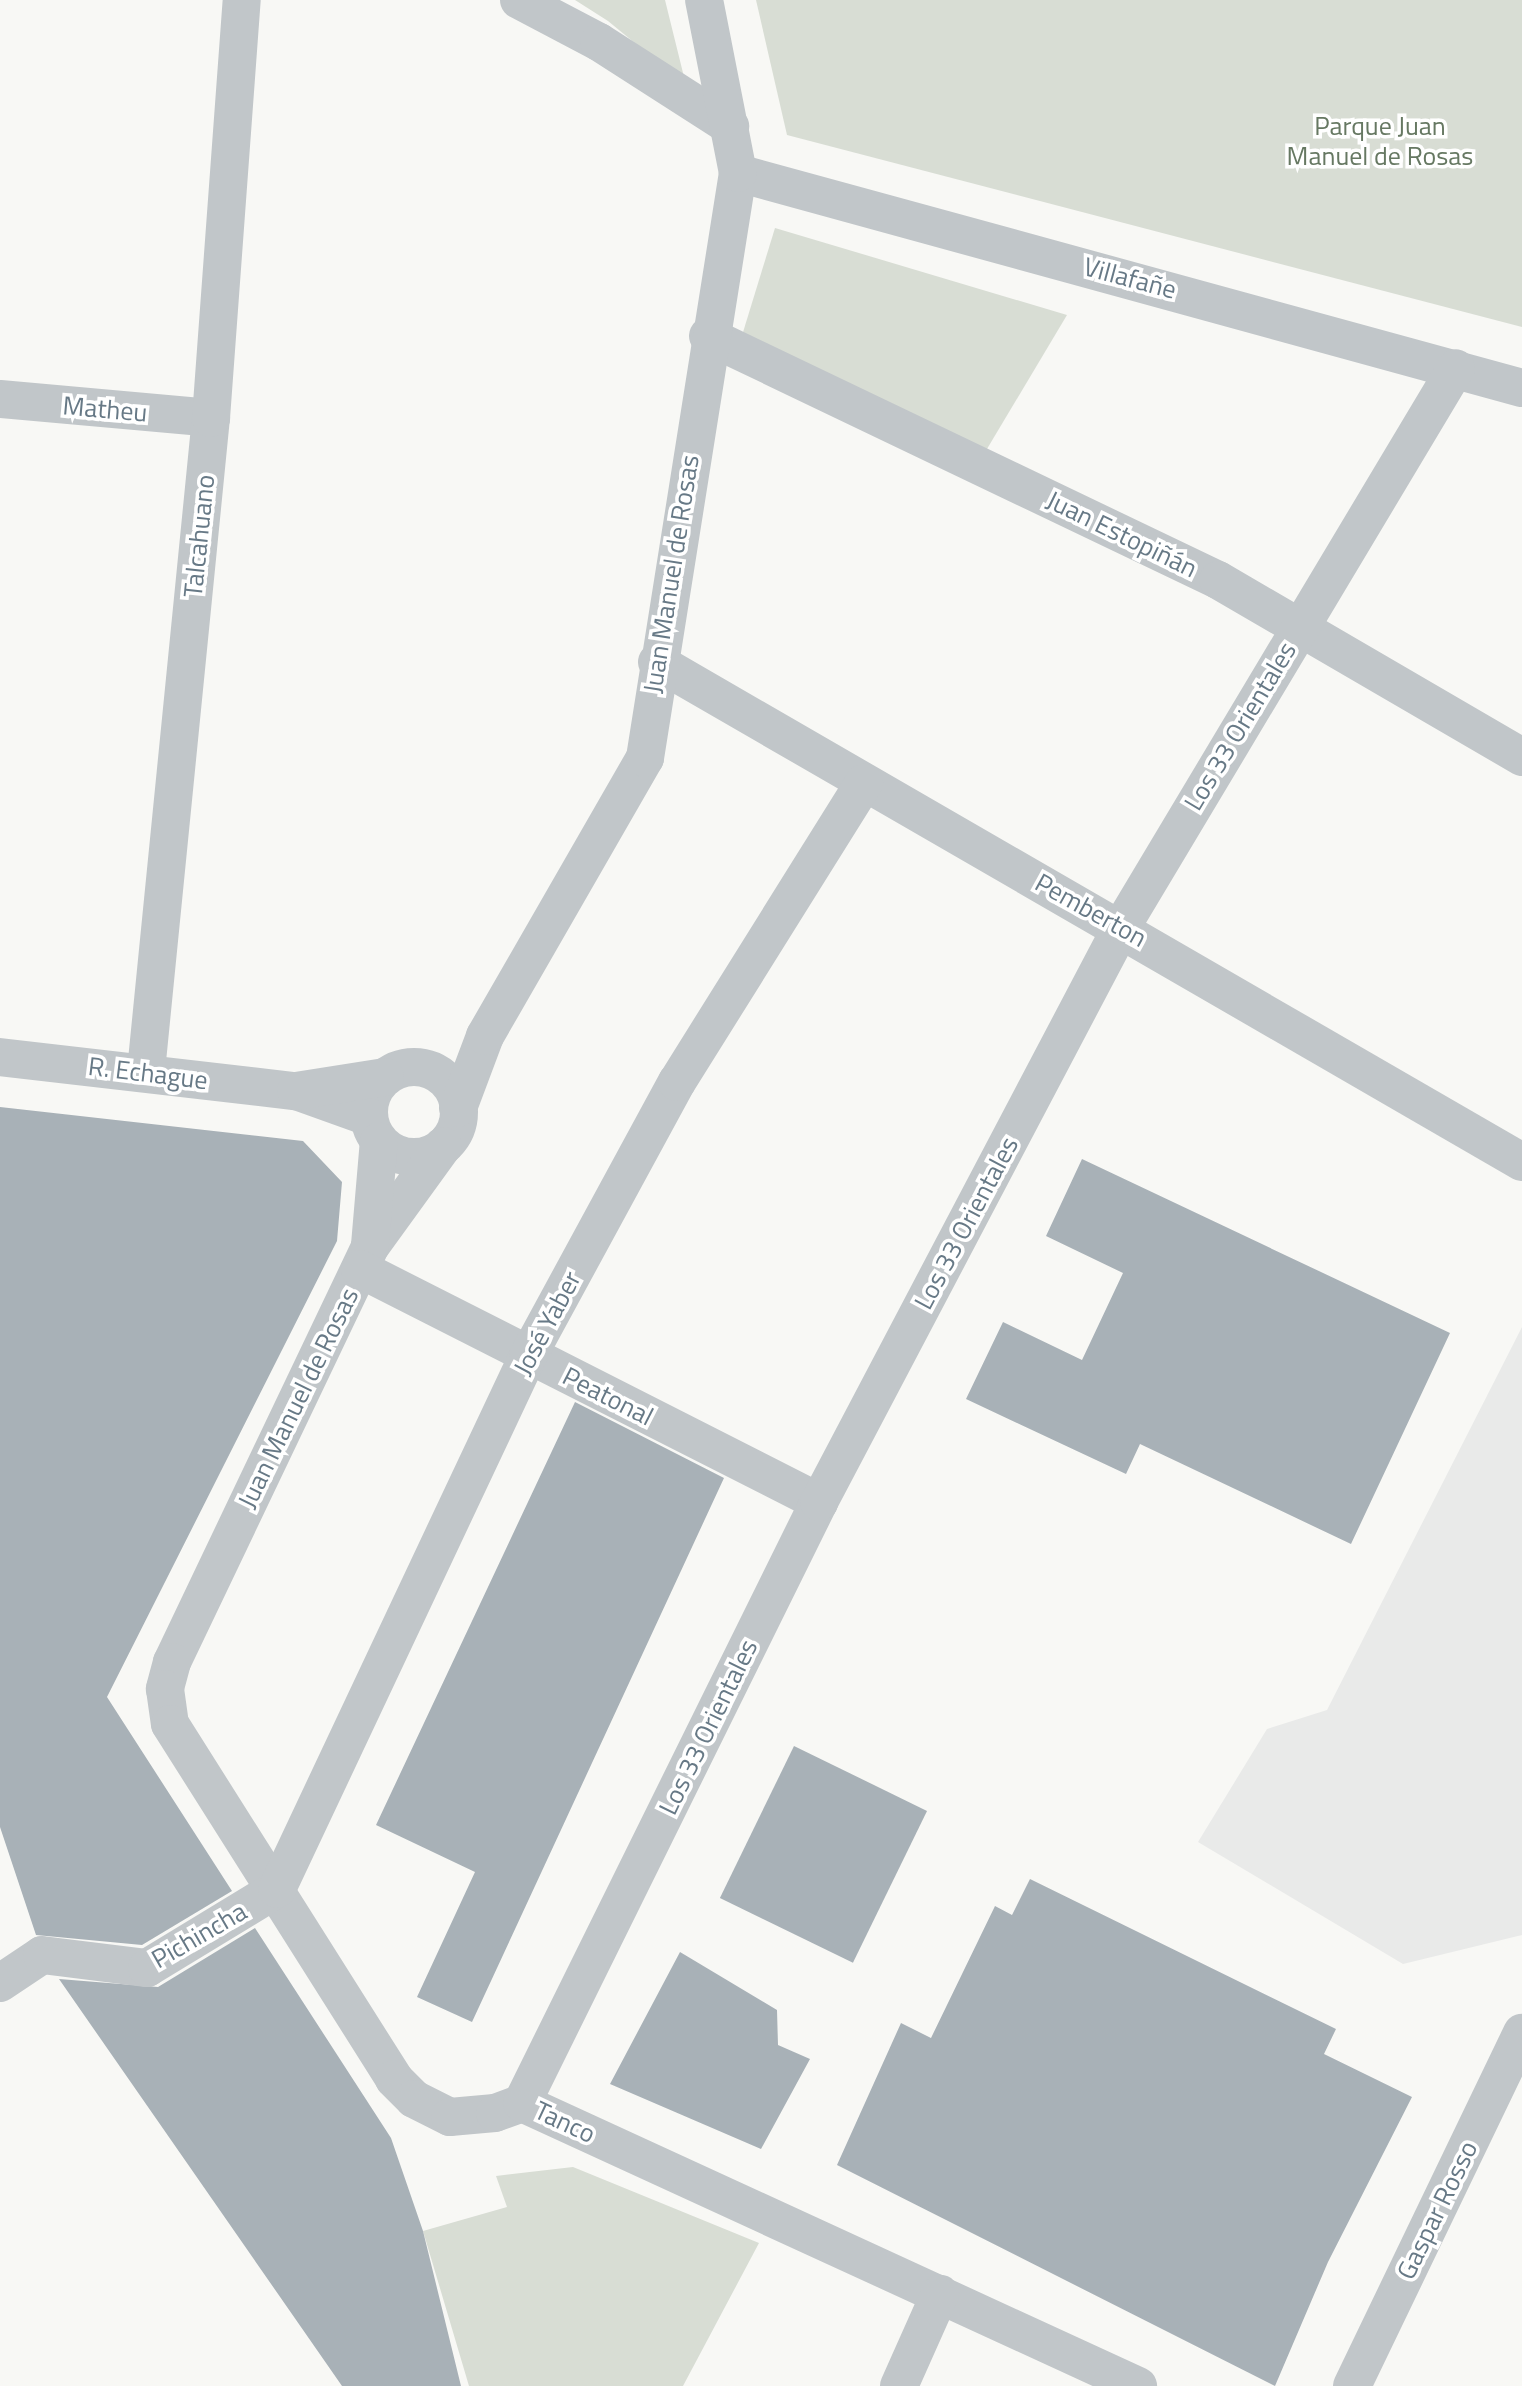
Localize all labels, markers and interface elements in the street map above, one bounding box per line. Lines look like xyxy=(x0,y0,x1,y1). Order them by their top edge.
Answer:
park label: Parque Juan Manuel de Rosas xyxy=(1287,110,1473,172)
street label: Villafañe xyxy=(1080,251,1180,305)
street label: Matheu xyxy=(61,390,149,428)
street label: Juan Manuel de Rosas xyxy=(637,453,705,695)
street label: Talcahuano xyxy=(177,473,221,599)
street label: Juan Estopiñán xyxy=(1042,484,1202,584)
street label: Los 33 Orientales xyxy=(1177,636,1303,816)
street label: Pemberton xyxy=(1030,867,1152,953)
street label: R. Echague xyxy=(86,1050,210,1096)
street label: Los 33 Orientales xyxy=(907,1131,1025,1315)
street label: José Yaber xyxy=(507,1266,587,1380)
street label: Juan Manuel de Rosas xyxy=(231,1283,365,1513)
street label: Peatonal xyxy=(558,1360,658,1432)
street label: Los 33 Orientales xyxy=(652,1634,764,1820)
street label: Pichincha xyxy=(146,1895,252,1975)
street label: Tanco xyxy=(530,2094,600,2150)
street label: Gaspar Rosso xyxy=(1390,2136,1484,2284)

